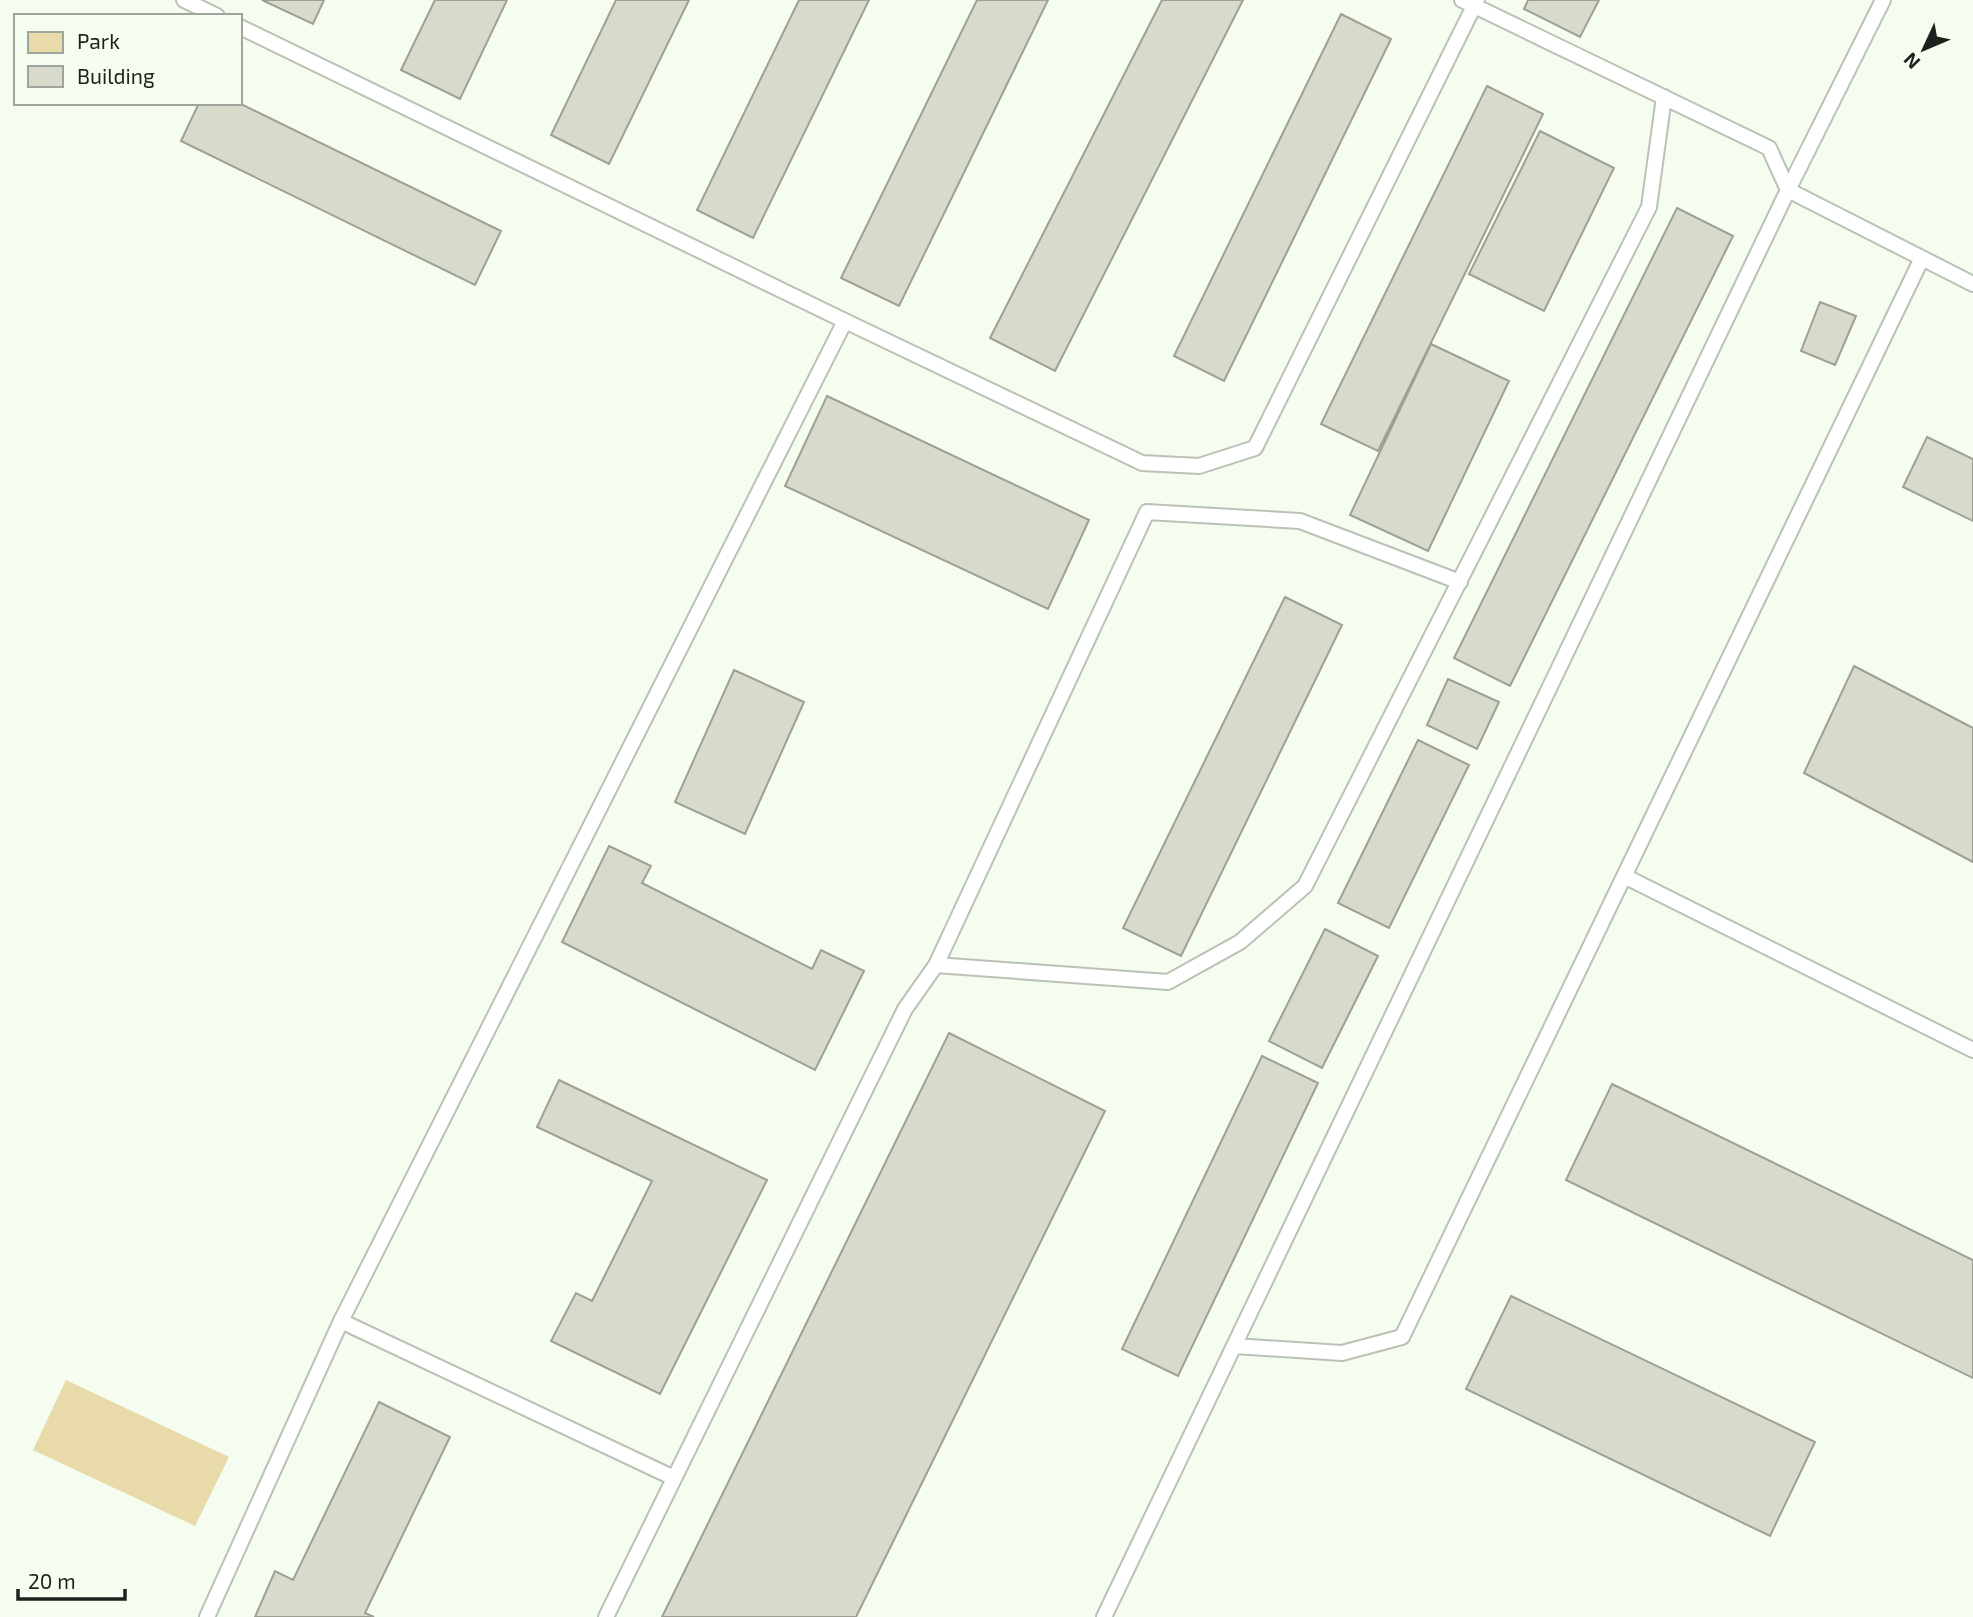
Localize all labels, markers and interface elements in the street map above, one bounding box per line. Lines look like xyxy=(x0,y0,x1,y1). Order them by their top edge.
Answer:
legend xyxy=(14,14,242,105)
north arrow xyxy=(1889,14,1959,84)
text: Park xyxy=(77,28,120,53)
text: N xyxy=(1898,48,1924,74)
text: Building xyxy=(77,63,155,88)
scale bar xyxy=(18,1558,124,1602)
text: 20 m xyxy=(28,1568,76,1593)

